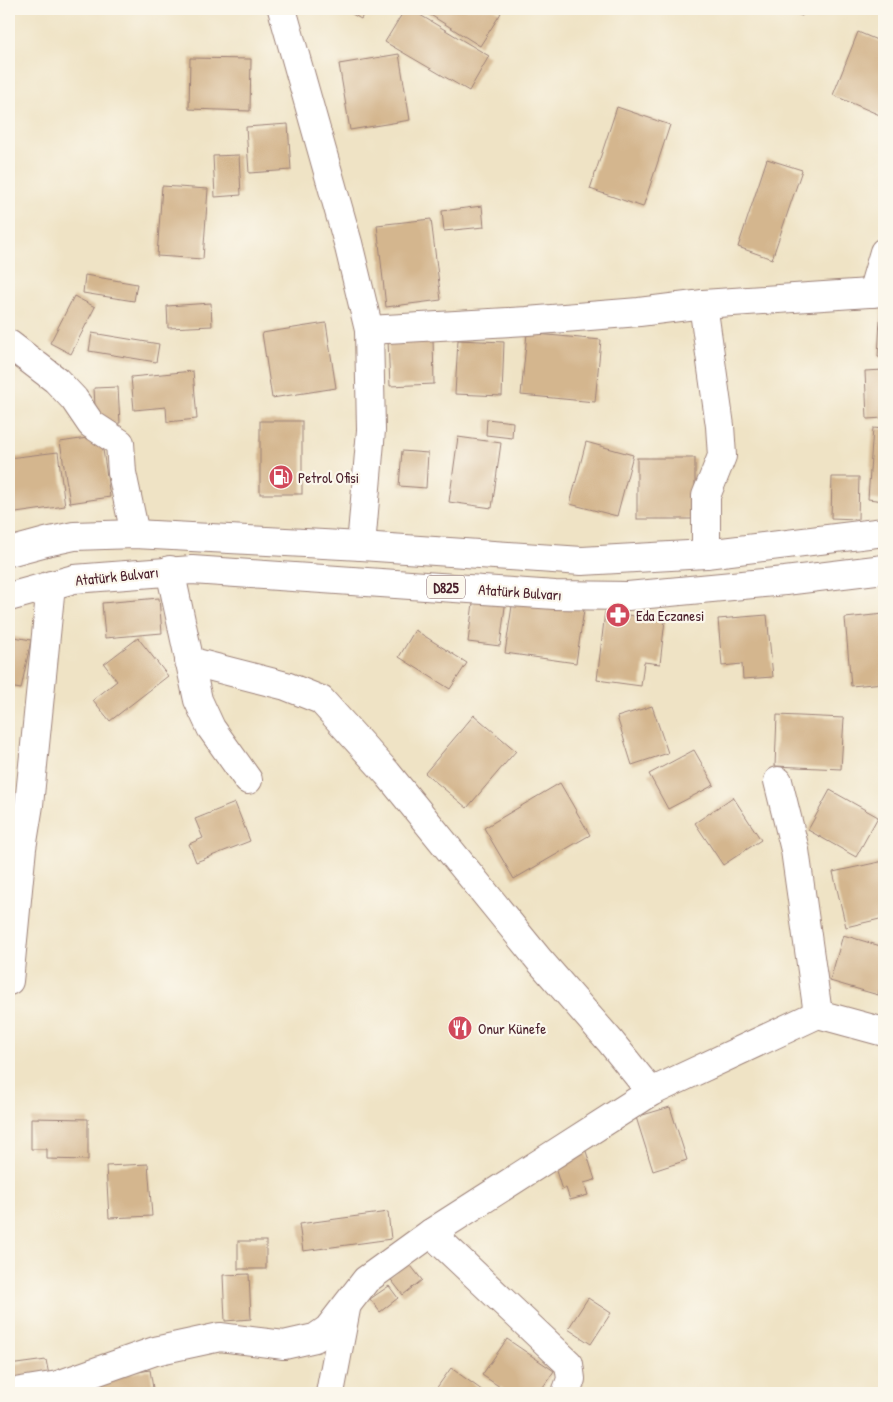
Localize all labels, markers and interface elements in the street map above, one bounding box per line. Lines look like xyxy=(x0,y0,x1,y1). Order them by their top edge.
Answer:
fuel station icon: Petrol Ofisi xyxy=(268,464,294,490)
place label: Petrol Ofisi xyxy=(298,467,359,488)
street label: Atatürk Bulvarı xyxy=(74,561,160,591)
road number: D825 xyxy=(427,576,465,598)
street label: Atatürk Bulvarı xyxy=(478,579,562,605)
pharmacy icon: Eda Eczanesi xyxy=(605,602,631,628)
place label: Eda Eczanesi xyxy=(636,605,704,626)
restaurant icon: Onur Künefe xyxy=(447,1015,473,1041)
place label: Onur Künefe xyxy=(478,1018,546,1039)

